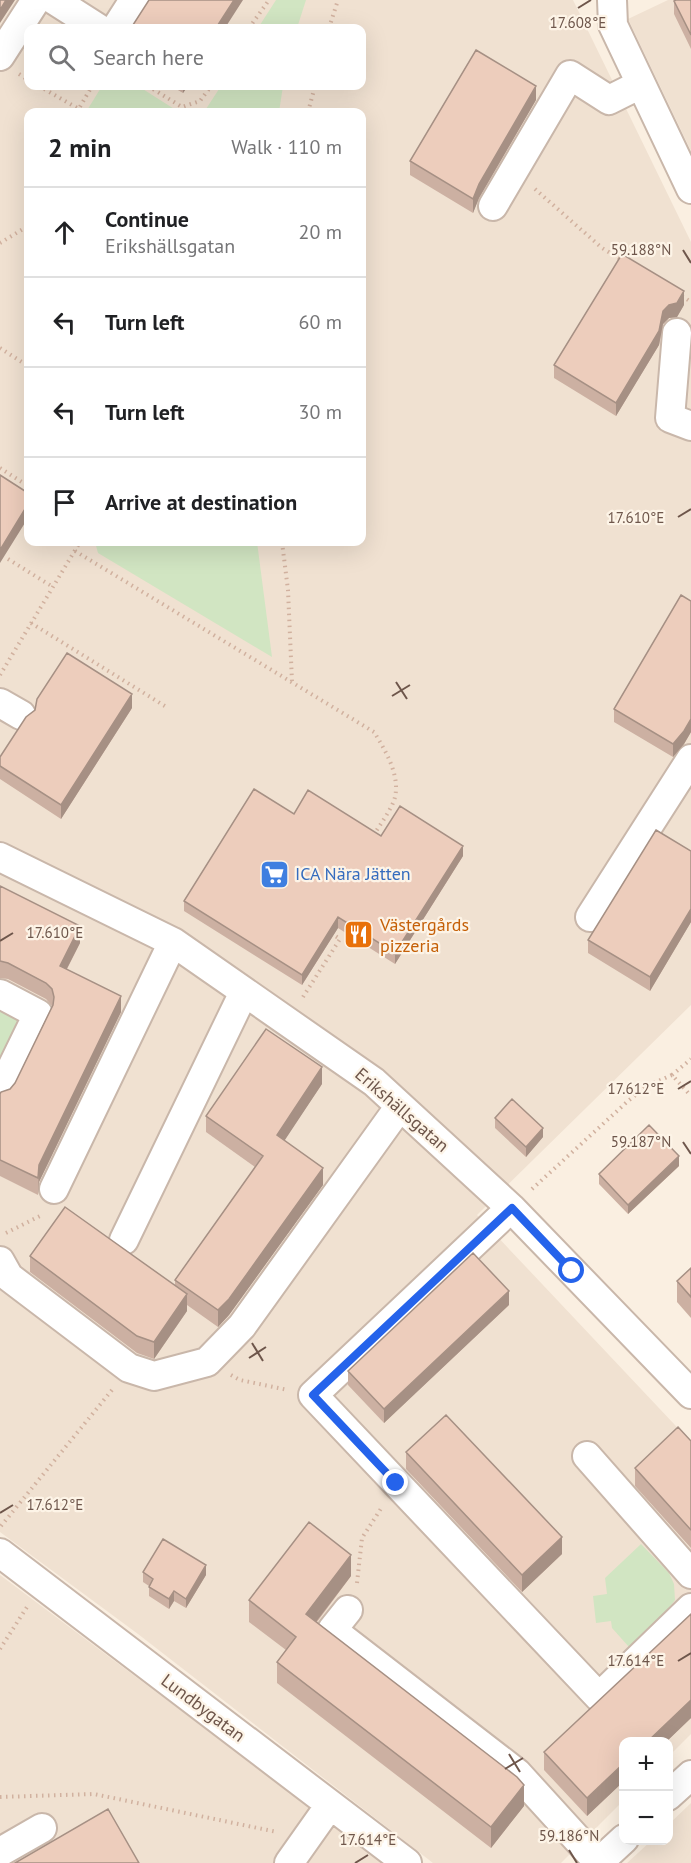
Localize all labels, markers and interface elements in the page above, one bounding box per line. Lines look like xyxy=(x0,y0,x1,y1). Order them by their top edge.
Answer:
text: 17.608°E xyxy=(550,13,606,32)
search box xyxy=(24,24,366,90)
icon: search xyxy=(45,41,78,74)
text: Search here xyxy=(93,43,204,71)
text: 2 min xyxy=(48,131,111,164)
text: Walk · 110 m xyxy=(231,134,342,160)
text: Continue xyxy=(105,205,189,233)
icon: ahead xyxy=(48,216,81,249)
text: 20 m xyxy=(299,219,342,245)
text: Erikshällsgatan xyxy=(105,233,235,259)
text: 59.188°N xyxy=(611,240,671,259)
icon: left xyxy=(48,306,81,339)
text: Turn left xyxy=(105,308,185,336)
text: 60 m xyxy=(299,309,342,335)
icon: left xyxy=(48,396,81,429)
text: Turn left xyxy=(105,398,185,426)
text: 30 m xyxy=(299,399,342,425)
icon: arrive xyxy=(48,486,81,519)
text: Arrive at destination xyxy=(105,488,297,516)
text: 17.610°E xyxy=(608,508,664,527)
supermarket icon: ICA Nära Jätten xyxy=(258,858,290,890)
place label: ICA Nära Jätten xyxy=(295,862,411,885)
place label: Västergårds pizzeria xyxy=(379,913,469,957)
restaurant icon: Västergårds pizzeria xyxy=(343,919,375,951)
text: 17.610°E xyxy=(27,923,83,942)
street label: Erikshällsgatan xyxy=(351,1063,454,1157)
text: 17.612°E xyxy=(608,1079,664,1098)
text: 59.187°N xyxy=(611,1132,671,1151)
route start xyxy=(558,1257,584,1283)
route end xyxy=(382,1469,408,1495)
text: 17.612°E xyxy=(27,1495,83,1514)
text: 17.614°E xyxy=(608,1651,664,1670)
street label: Lundbygatan xyxy=(157,1669,250,1747)
map controls xyxy=(619,1737,673,1845)
button: + xyxy=(619,1737,673,1791)
button: − xyxy=(619,1791,673,1845)
text: 59.186°N xyxy=(539,1826,599,1845)
text: 17.614°E xyxy=(340,1830,396,1849)

